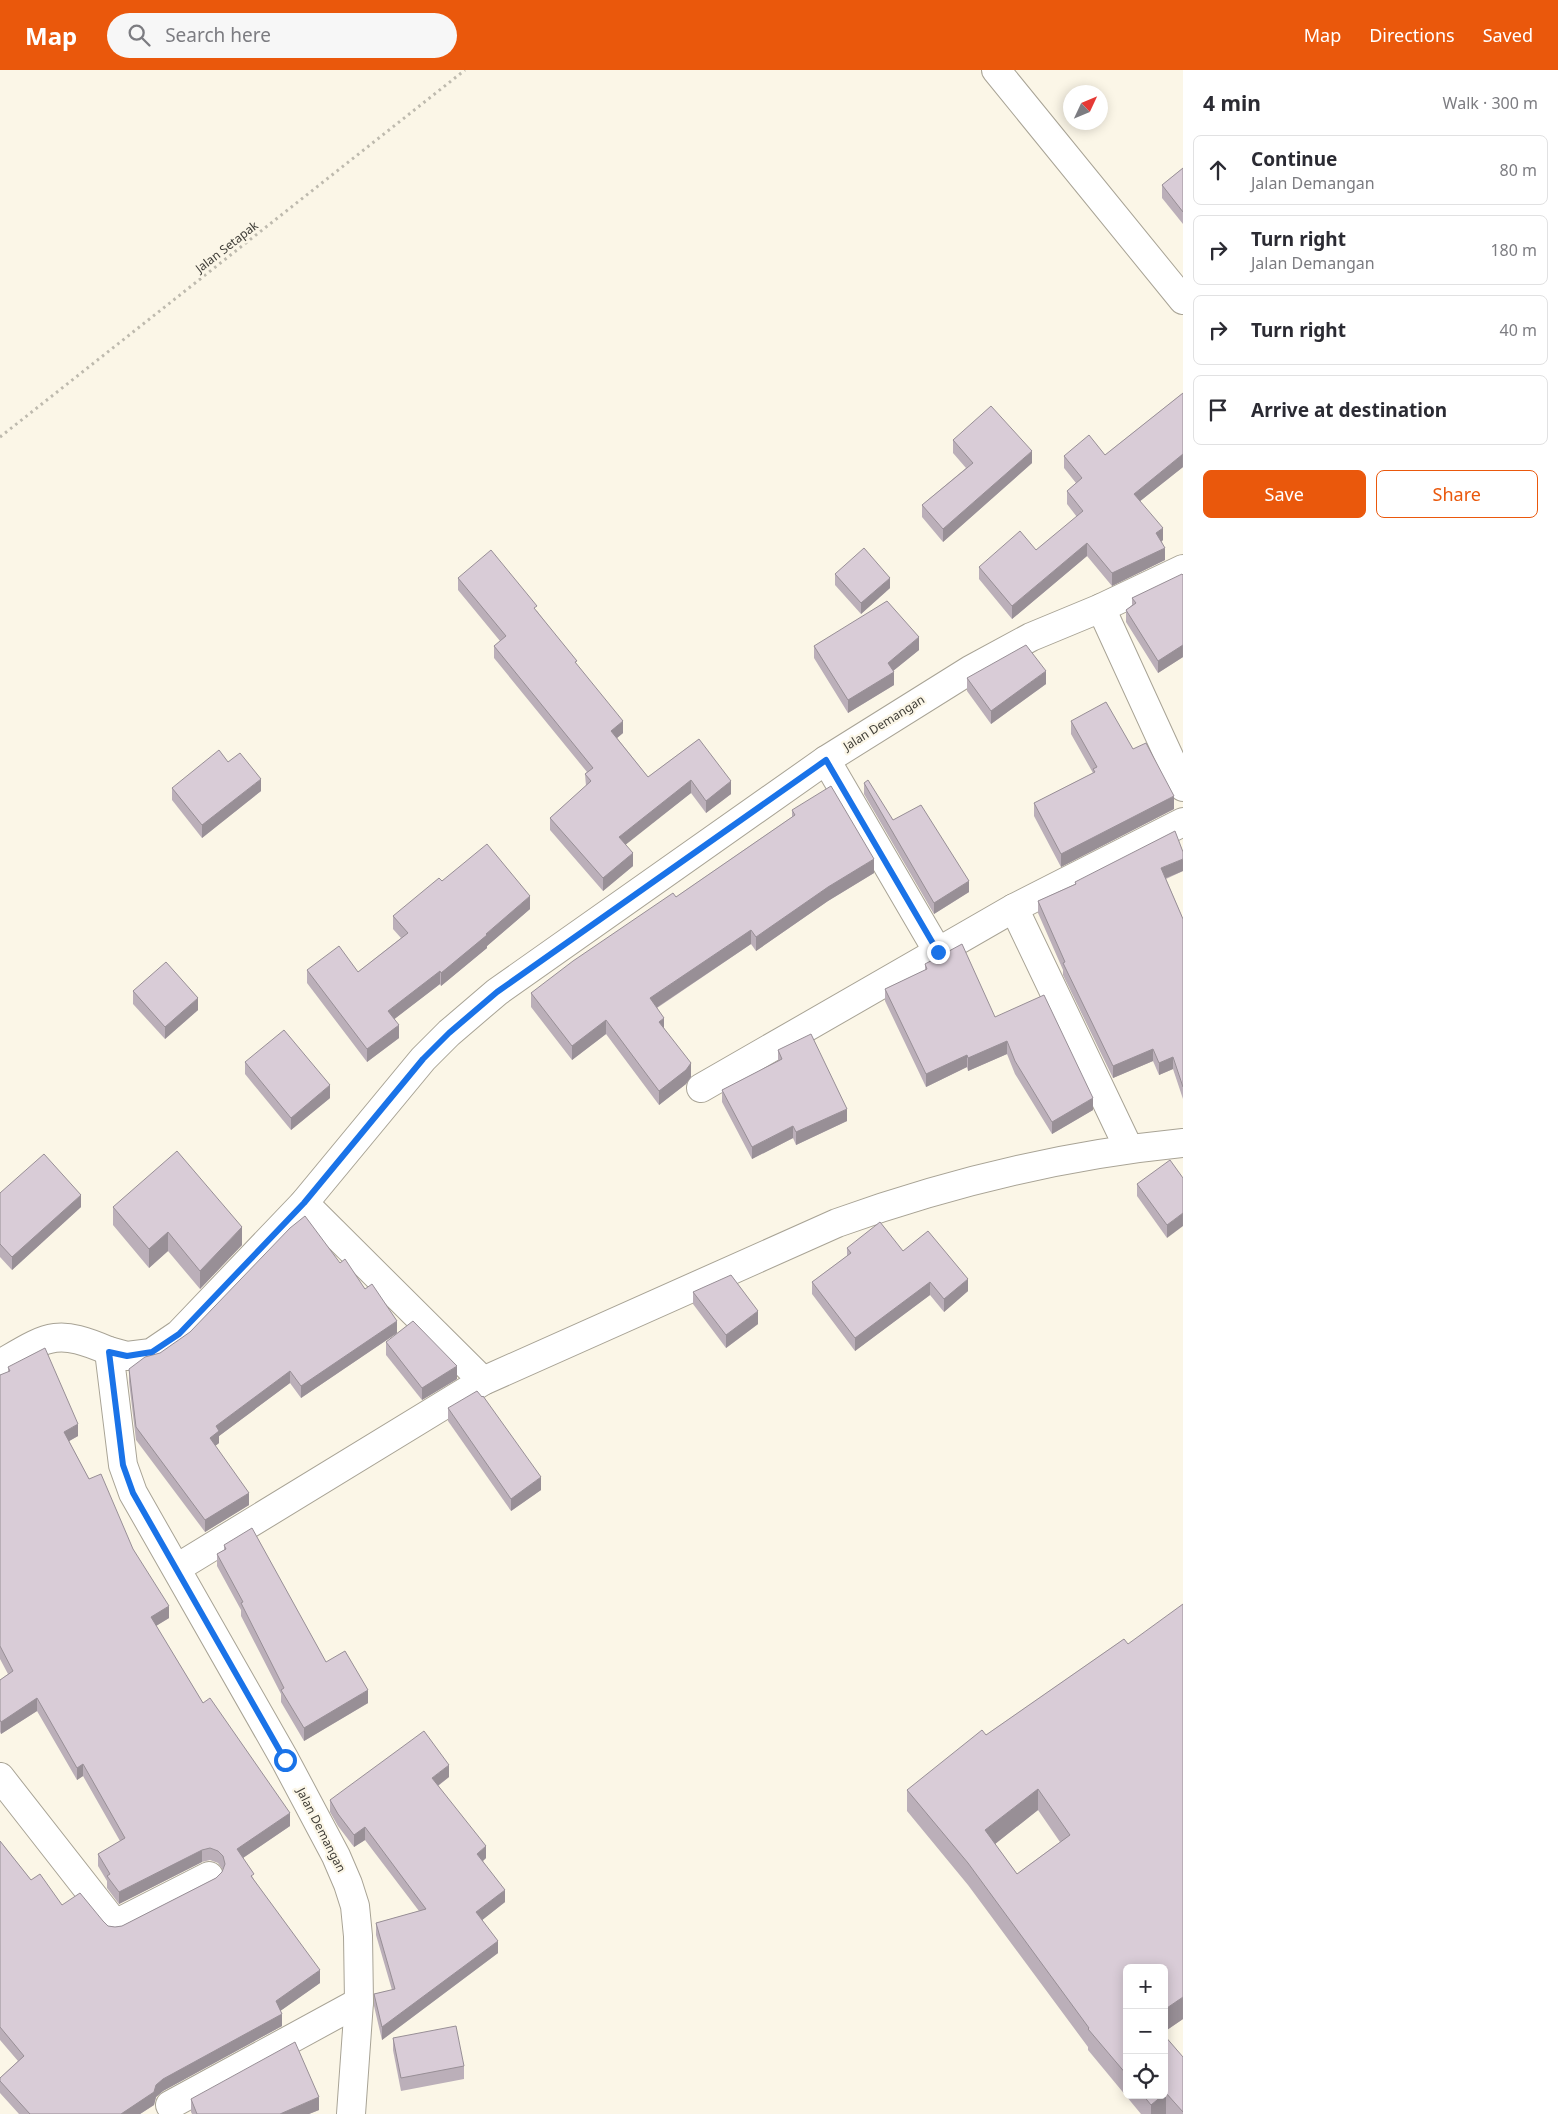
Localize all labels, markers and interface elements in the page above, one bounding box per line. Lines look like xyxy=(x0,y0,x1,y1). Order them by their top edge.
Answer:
search box xyxy=(107,13,457,58)
text: Map xyxy=(25,19,77,52)
icon: search xyxy=(125,21,153,49)
text: Search here xyxy=(165,22,271,48)
text: Map xyxy=(1304,23,1341,47)
text: Directions xyxy=(1369,23,1455,47)
text: Saved xyxy=(1483,23,1533,47)
north arrow xyxy=(1063,85,1108,130)
text: 4 min xyxy=(1203,89,1261,117)
text: Walk · 300 m xyxy=(1443,92,1538,114)
text: Continue xyxy=(1251,146,1337,172)
icon: ahead xyxy=(1204,156,1232,184)
text: 80 m xyxy=(1500,159,1537,181)
text: Jalan Demangan xyxy=(1251,172,1375,194)
street label: Jalan Setapak xyxy=(191,216,262,277)
text: Turn right xyxy=(1251,226,1346,252)
icon: right xyxy=(1204,236,1232,264)
text: 180 m xyxy=(1490,239,1537,261)
text: Jalan Demangan xyxy=(1251,252,1375,274)
icon: right xyxy=(1204,316,1232,344)
text: Turn right xyxy=(1251,317,1346,343)
text: 40 m xyxy=(1500,319,1537,341)
icon: arrive xyxy=(1204,396,1232,424)
text: Arrive at destination xyxy=(1251,397,1447,423)
button: Save xyxy=(1203,470,1366,518)
button: Share xyxy=(1376,470,1538,518)
street label: Jalan Demangan xyxy=(839,691,928,755)
route end xyxy=(927,941,950,964)
route start xyxy=(274,1749,297,1772)
street label: Jalan Demangan xyxy=(292,1784,350,1875)
map controls xyxy=(1123,1964,1168,2099)
button: + xyxy=(1123,1964,1168,2009)
button: − xyxy=(1123,2009,1168,2054)
button: locate xyxy=(1123,2054,1168,2099)

